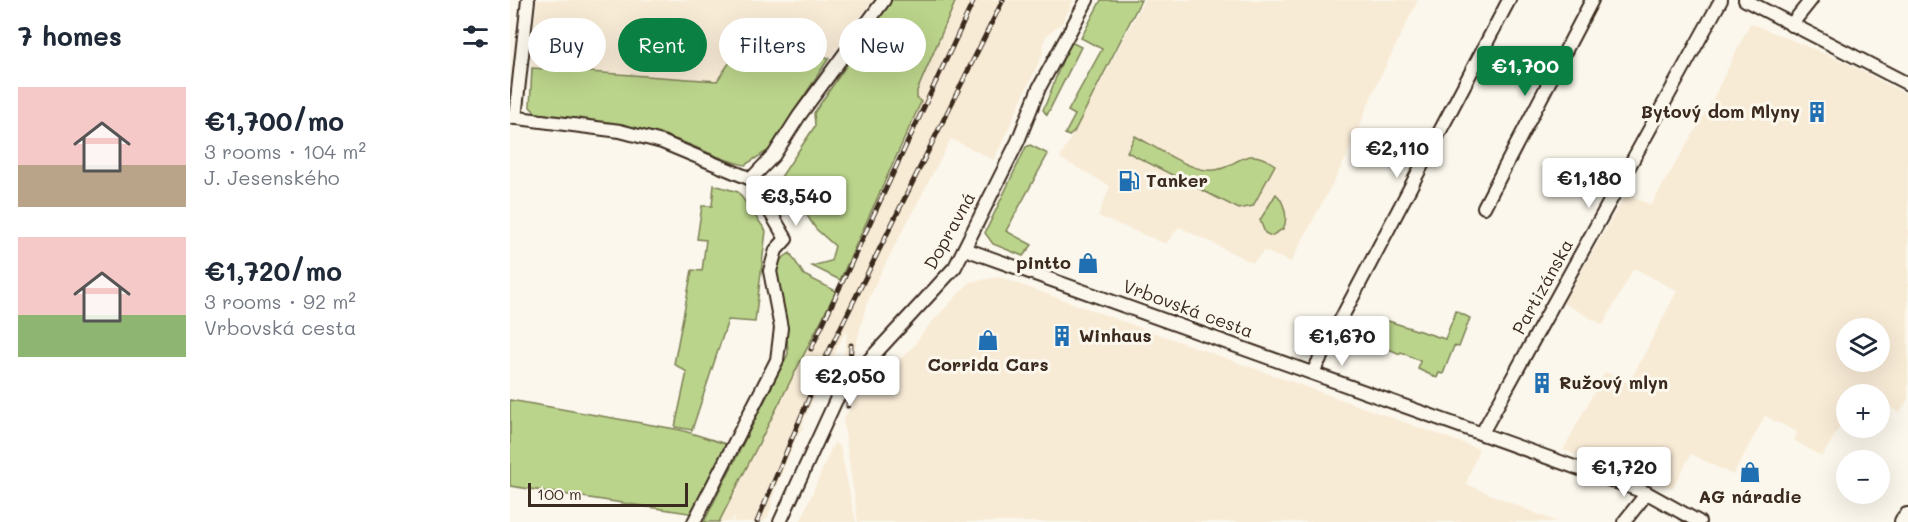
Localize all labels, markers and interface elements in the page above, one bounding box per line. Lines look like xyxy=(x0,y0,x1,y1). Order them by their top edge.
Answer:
chip: Buy xyxy=(528,18,606,72)
chip: Rent xyxy=(618,18,707,72)
chip: Filters xyxy=(719,18,827,72)
chip: New xyxy=(839,18,926,72)
text: 7 homes xyxy=(18,19,122,53)
icon: filters xyxy=(459,20,492,53)
pin: €1,700 xyxy=(1476,46,1574,97)
text: €1,700 xyxy=(1491,52,1559,78)
place label: Bytový dom Mlyny xyxy=(1641,99,1800,123)
building icon: Bytový dom Mlyny xyxy=(1805,100,1829,124)
text: €1,700/mo xyxy=(204,104,344,138)
icon: home xyxy=(66,111,138,183)
pin: €2,110 xyxy=(1348,128,1446,179)
text: €2,110 xyxy=(1365,134,1429,160)
text: 3 rooms · 104 m² xyxy=(204,138,366,164)
pin: €1,180 xyxy=(1540,158,1638,209)
text: J. Jesenského xyxy=(204,164,340,190)
text: €1,180 xyxy=(1556,164,1622,190)
place label: Tanker xyxy=(1146,168,1208,192)
fuel station icon: Tanker xyxy=(1117,169,1141,193)
pin: €3,540 xyxy=(747,176,845,227)
text: €3,540 xyxy=(760,182,832,208)
street label: Dopravná xyxy=(918,187,980,274)
street label: Partizánska xyxy=(1506,235,1578,338)
place label: pintto xyxy=(1016,250,1071,274)
shop icon: pintto xyxy=(1076,251,1100,275)
text: €1,720/mo xyxy=(204,254,342,288)
icon: home xyxy=(66,261,138,333)
street label: Vrbovská cesta xyxy=(1120,273,1257,343)
text: 3 rooms · 92 m² xyxy=(204,288,356,314)
text: Vrbovská cesta xyxy=(204,314,356,340)
pin: €1,670 xyxy=(1293,316,1391,367)
map controls xyxy=(1836,318,1890,504)
button: layers xyxy=(1836,318,1890,372)
text: €1,670 xyxy=(1308,322,1376,348)
place label: Winhaus xyxy=(1079,323,1152,347)
building icon: Winhaus xyxy=(1050,324,1074,348)
shop icon: Corrida Cars xyxy=(976,328,1000,352)
place label: Corrida Cars xyxy=(928,352,1048,376)
pin: €2,050 xyxy=(801,356,899,407)
text: €2,050 xyxy=(815,362,885,388)
place label: Ružový mlyn xyxy=(1559,370,1668,394)
building icon: Ružový mlyn xyxy=(1530,371,1554,395)
button: + xyxy=(1836,384,1890,438)
pin: €1,720 xyxy=(1575,447,1673,498)
button: − xyxy=(1836,450,1890,504)
text: €1,720 xyxy=(1591,453,1657,479)
shop icon: AG náradie xyxy=(1738,460,1762,484)
scale bar xyxy=(528,480,688,508)
text: 100 m xyxy=(537,483,582,504)
place label: AG náradie xyxy=(1699,484,1802,508)

